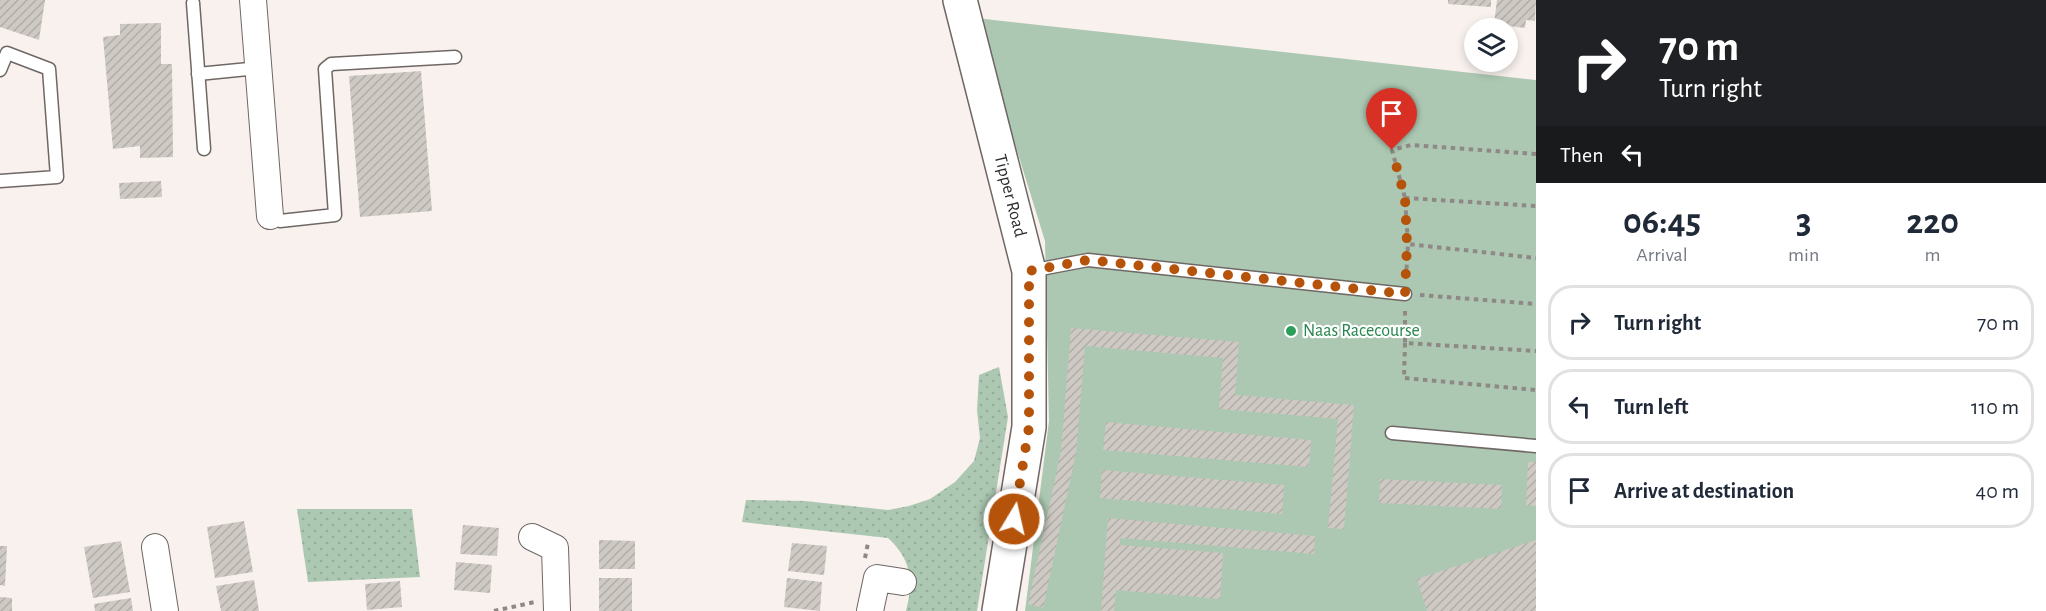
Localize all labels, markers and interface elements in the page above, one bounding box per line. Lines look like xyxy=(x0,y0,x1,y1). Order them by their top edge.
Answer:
map controls xyxy=(1464,18,1518,72)
button: layers xyxy=(1464,18,1518,72)
icon: right xyxy=(1560,24,1638,102)
text: 70 m xyxy=(1659,26,1739,68)
text: Turn right xyxy=(1659,75,1762,102)
pin xyxy=(1366,88,1417,150)
icon: arrive xyxy=(1375,97,1408,130)
icon: left xyxy=(1616,138,1649,171)
text: Then xyxy=(1560,144,1604,166)
street label: Tipper Road xyxy=(991,153,1029,239)
text: 06:45 xyxy=(1623,204,1701,240)
text: 3 xyxy=(1796,204,1811,240)
text: 220 xyxy=(1906,204,1959,240)
text: Arrival xyxy=(1636,245,1688,265)
text: min xyxy=(1788,245,1819,265)
text: m xyxy=(1925,245,1941,265)
icon: right xyxy=(1563,306,1596,339)
text: Turn right xyxy=(1614,312,1701,334)
text: 70 m xyxy=(1977,312,2019,334)
place label: Naas Racecourse xyxy=(1303,322,1420,340)
marker: Naas Racecourse xyxy=(1284,324,1298,338)
icon: left xyxy=(1563,390,1596,423)
text: Turn left xyxy=(1614,396,1688,418)
text: 110 m xyxy=(1971,396,2019,418)
icon: arrive xyxy=(1563,474,1596,507)
text: Arrive at destination xyxy=(1614,480,1794,502)
text: 40 m xyxy=(1976,480,2019,502)
position arrow xyxy=(982,487,1046,551)

